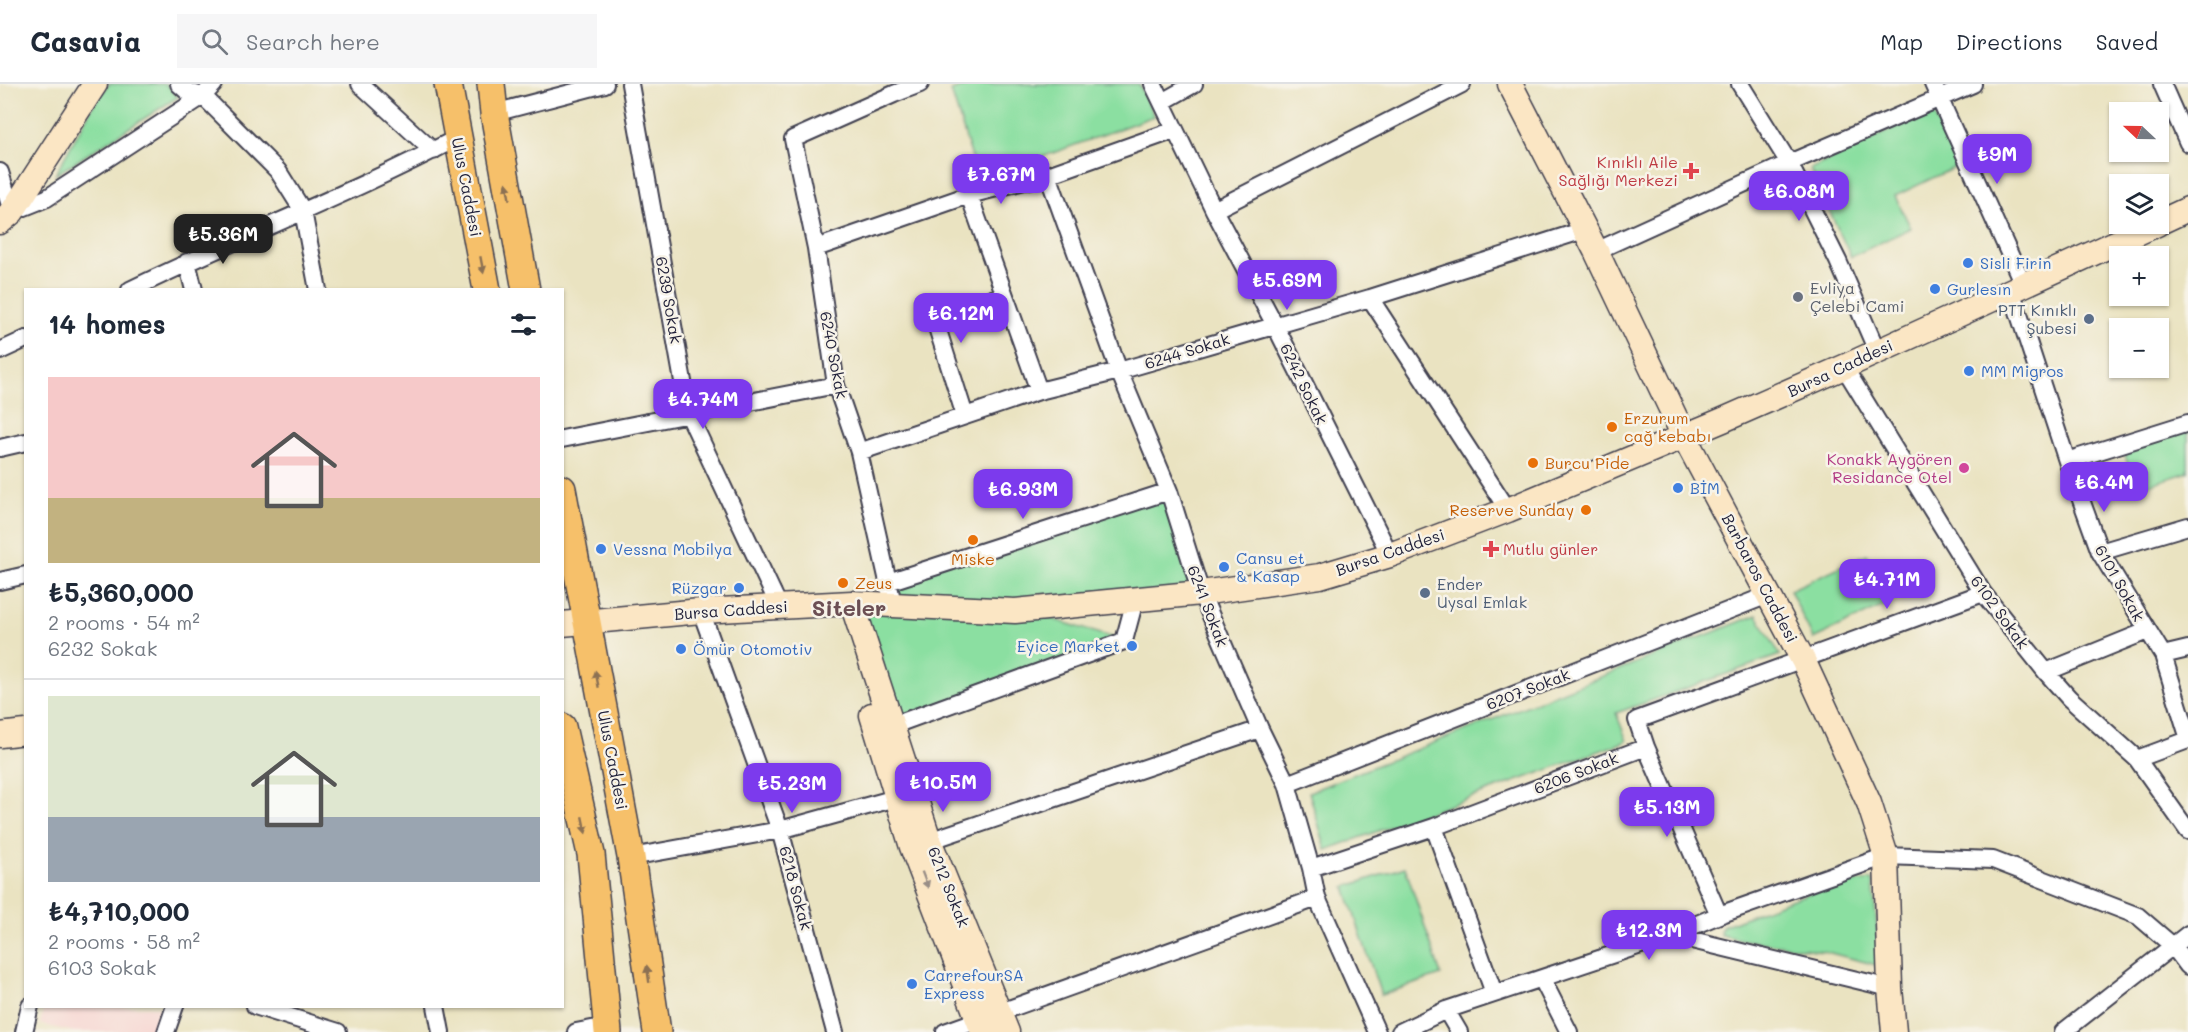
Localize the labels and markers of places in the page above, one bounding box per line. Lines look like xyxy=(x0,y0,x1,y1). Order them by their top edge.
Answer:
pin: ₺9M xyxy=(1968,134,2026,185)
place label: Kınıklı Aile Sağlığı Merkezi xyxy=(1558,151,1678,190)
pin: ₺7.67M xyxy=(952,154,1050,205)
marker: Kınıklı Aile Sağlığı Merkezi xyxy=(1682,162,1700,180)
pin: ₺6.08M xyxy=(1750,171,1848,222)
pin: ₺5.36M xyxy=(174,214,272,265)
place label: Sisli Firin xyxy=(1980,252,2051,273)
marker: Sisli Firin xyxy=(1961,256,1975,270)
pin: ₺5.69M xyxy=(1238,260,1336,311)
place label: Evliya Çelebi Cami xyxy=(1810,277,1905,316)
place label: Gurlesın xyxy=(1947,278,2011,299)
marker: Gurlesın xyxy=(1928,282,1942,296)
marker: Evliya Çelebi Cami xyxy=(1791,290,1805,304)
pin: ₺6.12M xyxy=(912,293,1010,344)
place label: PTT Kınıklı Şubesi xyxy=(1998,299,2077,338)
marker: PTT Kınıklı Şubesi xyxy=(2082,312,2096,326)
place label: MM Migros xyxy=(1981,360,2064,381)
marker: MM Migros xyxy=(1962,364,1976,378)
pin: ₺4.74M xyxy=(654,379,752,430)
place label: Erzurum cağ kebabı xyxy=(1624,407,1712,446)
marker: Erzurum cağ kebabı xyxy=(1605,420,1619,434)
place label: Konakk Aygören Residance Otel xyxy=(1827,448,1952,487)
place label: Burcu Pide xyxy=(1545,452,1630,473)
marker: Burcu Pide xyxy=(1526,456,1540,470)
marker: Konakk Aygören Residance Otel xyxy=(1957,461,1971,475)
pin: ₺6.4M xyxy=(2062,462,2146,513)
pin: ₺6.93M xyxy=(974,469,1072,520)
place label: BİM xyxy=(1690,477,1720,498)
marker: BİM xyxy=(1671,481,1685,495)
place label: Reserve Sunday xyxy=(1450,499,1574,520)
marker: Reserve Sunday xyxy=(1579,503,1593,517)
marker: Miske xyxy=(966,533,980,547)
place label: Vessna Mobilya xyxy=(613,538,732,559)
place label: Mutlu günler xyxy=(1503,538,1598,559)
marker: Vessna Mobilya xyxy=(594,542,608,556)
marker: Mutlu günler xyxy=(1484,542,1498,556)
place label: Cansu et & Kasap xyxy=(1236,547,1305,586)
place label: Miske xyxy=(951,548,995,569)
pin: ₺4.71M xyxy=(1838,559,1936,610)
marker: Cansu et & Kasap xyxy=(1217,560,1231,574)
place label: Zeus xyxy=(855,572,892,593)
place label: Ender Uysal Emlak xyxy=(1437,573,1527,612)
marker: Zeus xyxy=(836,576,850,590)
place label: Rüzgar xyxy=(672,577,727,598)
marker: Rüzgar xyxy=(732,581,746,595)
marker: Ender Uysal Emlak xyxy=(1418,586,1432,600)
place label: Eyice Market xyxy=(1017,635,1120,656)
place label: Ömür Otomotiv xyxy=(693,638,812,659)
marker: Eyice Market xyxy=(1125,639,1139,653)
marker: Ömür Otomotiv xyxy=(674,642,688,656)
pin: ₺10.5M xyxy=(894,762,992,813)
pin: ₺5.23M xyxy=(743,763,841,814)
pin: ₺5.13M xyxy=(1618,787,1716,838)
pin: ₺12.3M xyxy=(1600,910,1698,961)
place label: CarrefourSA Express xyxy=(924,964,1024,1003)
marker: CarrefourSA Express xyxy=(905,977,919,991)

